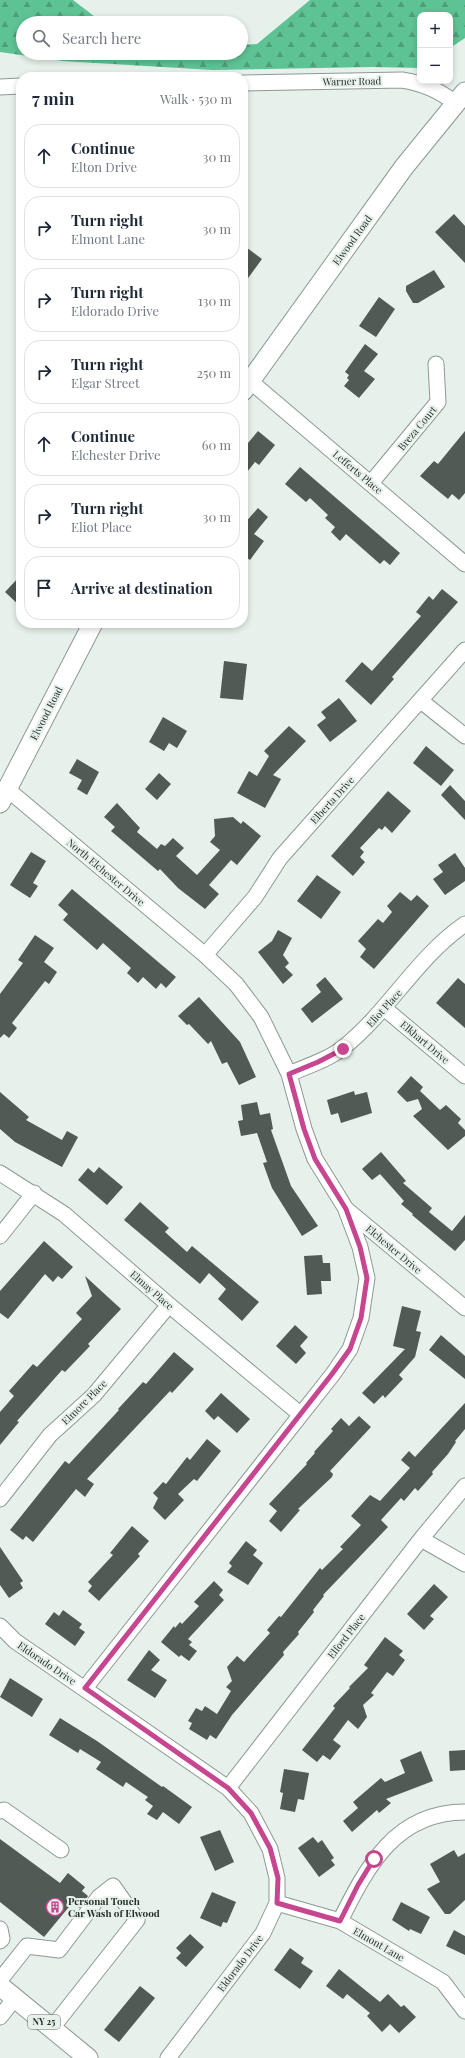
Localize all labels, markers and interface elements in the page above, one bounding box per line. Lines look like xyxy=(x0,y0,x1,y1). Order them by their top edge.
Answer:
map controls xyxy=(417,12,453,84)
button: + xyxy=(417,12,453,48)
search box xyxy=(16,16,248,60)
icon: search xyxy=(30,27,52,49)
text: Search here xyxy=(62,28,141,48)
button: − xyxy=(417,48,453,84)
street label: Warner Road xyxy=(322,73,382,89)
text: 7 min xyxy=(32,87,75,109)
text: Walk · 530 m xyxy=(160,90,232,107)
text: Continue xyxy=(71,138,135,158)
icon: ahead xyxy=(33,145,55,167)
text: 30 m xyxy=(203,148,231,165)
text: Elton Drive xyxy=(71,158,137,175)
text: Turn right xyxy=(71,210,144,230)
street label: Elwood Road xyxy=(329,212,375,268)
icon: right xyxy=(33,217,55,239)
text: 30 m xyxy=(203,220,231,237)
text: Elmont Lane xyxy=(71,230,145,247)
text: Turn right xyxy=(71,282,144,302)
icon: right xyxy=(33,289,55,311)
text: 130 m xyxy=(198,292,231,309)
text: Eldorado Drive xyxy=(71,302,159,319)
text: Turn right xyxy=(71,354,144,374)
icon: right xyxy=(33,361,55,383)
text: 250 m xyxy=(197,364,231,381)
text: Elgar Street xyxy=(71,374,140,391)
street label: Breza Court xyxy=(394,403,440,453)
text: Continue xyxy=(71,426,135,446)
icon: ahead xyxy=(33,433,55,455)
text: 60 m xyxy=(202,436,231,453)
text: Elchester Drive xyxy=(71,446,161,463)
street label: Lefferts Place xyxy=(330,447,386,497)
text: Turn right xyxy=(71,498,144,518)
icon: right xyxy=(33,505,55,527)
text: 30 m xyxy=(203,508,231,525)
text: Eliot Place xyxy=(71,518,132,535)
icon: arrive xyxy=(33,577,55,599)
text: Arrive at destination xyxy=(71,578,213,598)
street label: Elwood Road xyxy=(26,684,66,742)
street label: Elberta Drive xyxy=(307,773,357,827)
street label: North Elchester Drive xyxy=(64,835,148,909)
street label: Eliot Place xyxy=(363,986,405,1030)
street label: Elkhart Drive xyxy=(398,1017,452,1067)
route end xyxy=(334,1040,352,1058)
street label: Elchester Drive xyxy=(363,1221,425,1277)
street label: Elmay Place xyxy=(127,1267,177,1313)
street label: Elmore Place xyxy=(58,1376,110,1428)
street label: Elford Place xyxy=(324,1611,368,1661)
street label: Eldorado Drive xyxy=(15,1638,79,1688)
route start xyxy=(365,1850,383,1868)
place label: Personal Touch Car Wash of Elwood xyxy=(68,1894,160,1920)
building icon: Personal Touch Car Wash of Elwood xyxy=(45,1897,65,1917)
street label: Elmont Lane xyxy=(351,1924,407,1964)
street label: Eldorado Drive xyxy=(214,1932,266,1994)
road number: NY 25 xyxy=(28,2015,60,2029)

